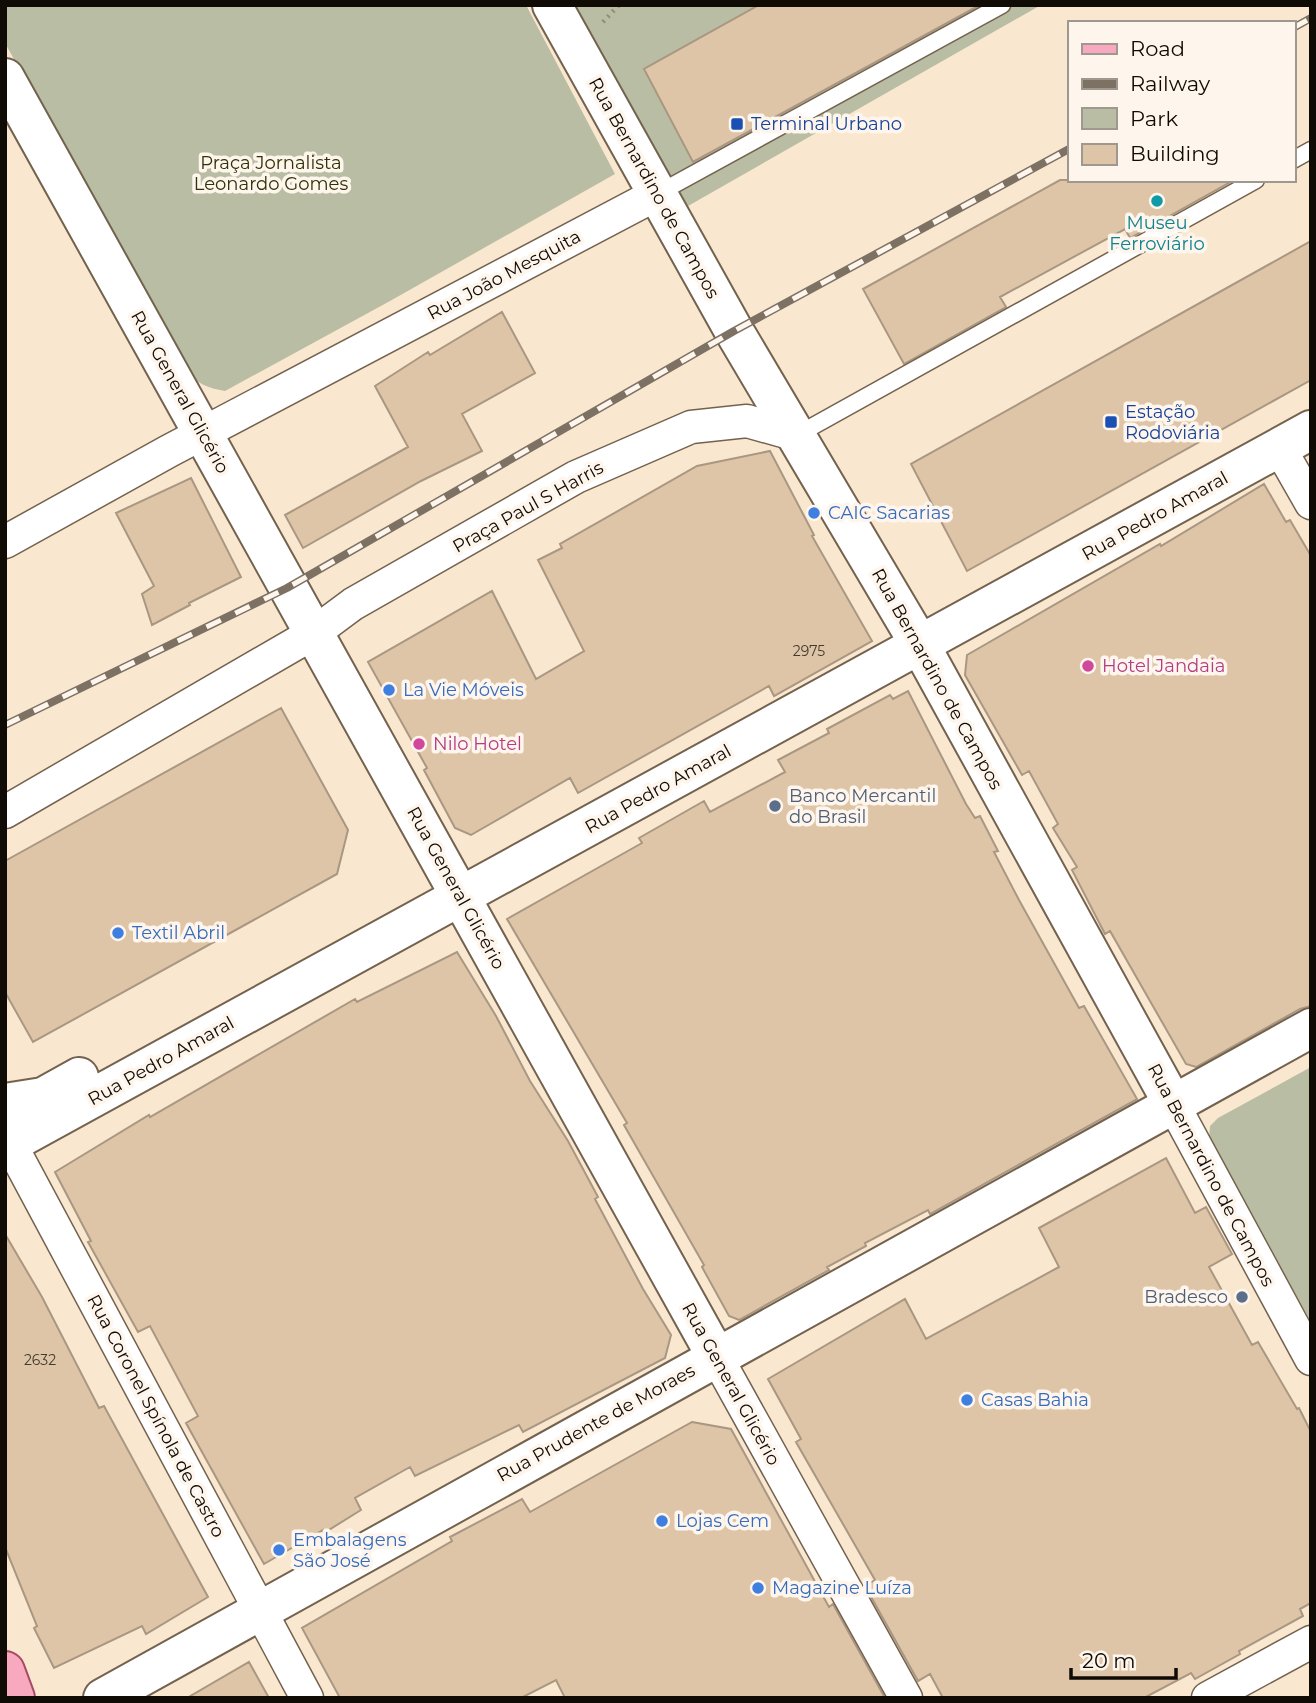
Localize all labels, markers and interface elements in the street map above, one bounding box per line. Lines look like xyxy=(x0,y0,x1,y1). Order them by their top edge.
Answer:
legend xyxy=(1068,21,1295,182)
text: Road xyxy=(1130,36,1185,61)
text: Railway xyxy=(1130,71,1211,96)
street label: Rua Bernardino de Campos xyxy=(584,74,724,303)
text: Park xyxy=(1130,106,1178,131)
place label: Terminal Urbano xyxy=(751,113,902,135)
marker: Terminal Urbano xyxy=(729,116,745,132)
text: Building xyxy=(1130,141,1220,166)
park label: Praça Jornalista Leonardo Gomes xyxy=(194,152,348,195)
marker: Museu Ferroviário xyxy=(1149,193,1165,209)
place label: Museu Ferroviário xyxy=(1109,212,1205,255)
street label: Rua João Mesquita xyxy=(423,225,585,325)
street label: Rua General Glicério xyxy=(126,307,234,477)
place label: Estação Rodoviária xyxy=(1125,401,1220,444)
marker: Estação Rodoviária xyxy=(1103,414,1119,430)
street label: Praça Paul S Harris xyxy=(449,456,607,558)
street label: Rua Pedro Amaral xyxy=(1078,467,1232,565)
place label: CAIC Sacarias xyxy=(828,502,950,524)
marker: CAIC Sacarias xyxy=(806,505,822,521)
street label: Rua Bernardino de Campos xyxy=(867,565,1007,794)
house number: 2975 xyxy=(793,642,825,660)
place label: Hotel Jandaia xyxy=(1102,655,1225,677)
marker: Hotel Jandaia xyxy=(1080,658,1096,674)
place label: La Vie Móveis xyxy=(403,679,524,701)
marker: La Vie Móveis xyxy=(381,682,397,698)
place label: Nilo Hotel xyxy=(433,733,522,755)
marker: Nilo Hotel xyxy=(411,736,427,752)
street label: Rua Pedro Amaral xyxy=(581,740,735,838)
place label: Banco Mercantil do Brasil xyxy=(789,785,936,828)
marker: Banco Mercantil do Brasil xyxy=(767,798,783,814)
street label: Rua General Glicério xyxy=(402,803,510,973)
place label: Textil Abril xyxy=(132,922,225,944)
marker: Textil Abril xyxy=(110,925,126,941)
street label: Rua Pedro Amaral xyxy=(84,1012,238,1110)
street label: Rua Bernardino de Campos xyxy=(1143,1060,1279,1290)
place label: Bradesco xyxy=(1144,1286,1228,1308)
marker: Bradesco xyxy=(1234,1289,1250,1305)
street label: Rua Coronel Spínola de Castro xyxy=(82,1291,230,1541)
street label: Rua General Glicério xyxy=(677,1299,785,1469)
house number: 2632 xyxy=(24,1351,56,1369)
street label: Rua Prudente de Moraes xyxy=(493,1359,699,1487)
place label: Casas Bahia xyxy=(981,1389,1089,1411)
marker: Casas Bahia xyxy=(959,1392,975,1408)
place label: Lojas Cem xyxy=(676,1510,769,1532)
marker: Lojas Cem xyxy=(654,1513,670,1529)
place label: Embalagens São José xyxy=(293,1529,407,1572)
marker: Embalagens São José xyxy=(271,1542,287,1558)
place label: Magazine Luíza xyxy=(772,1577,912,1599)
marker: Magazine Luíza xyxy=(750,1580,766,1596)
scale bar xyxy=(1071,1636,1176,1680)
text: 20 m xyxy=(1082,1648,1136,1673)

